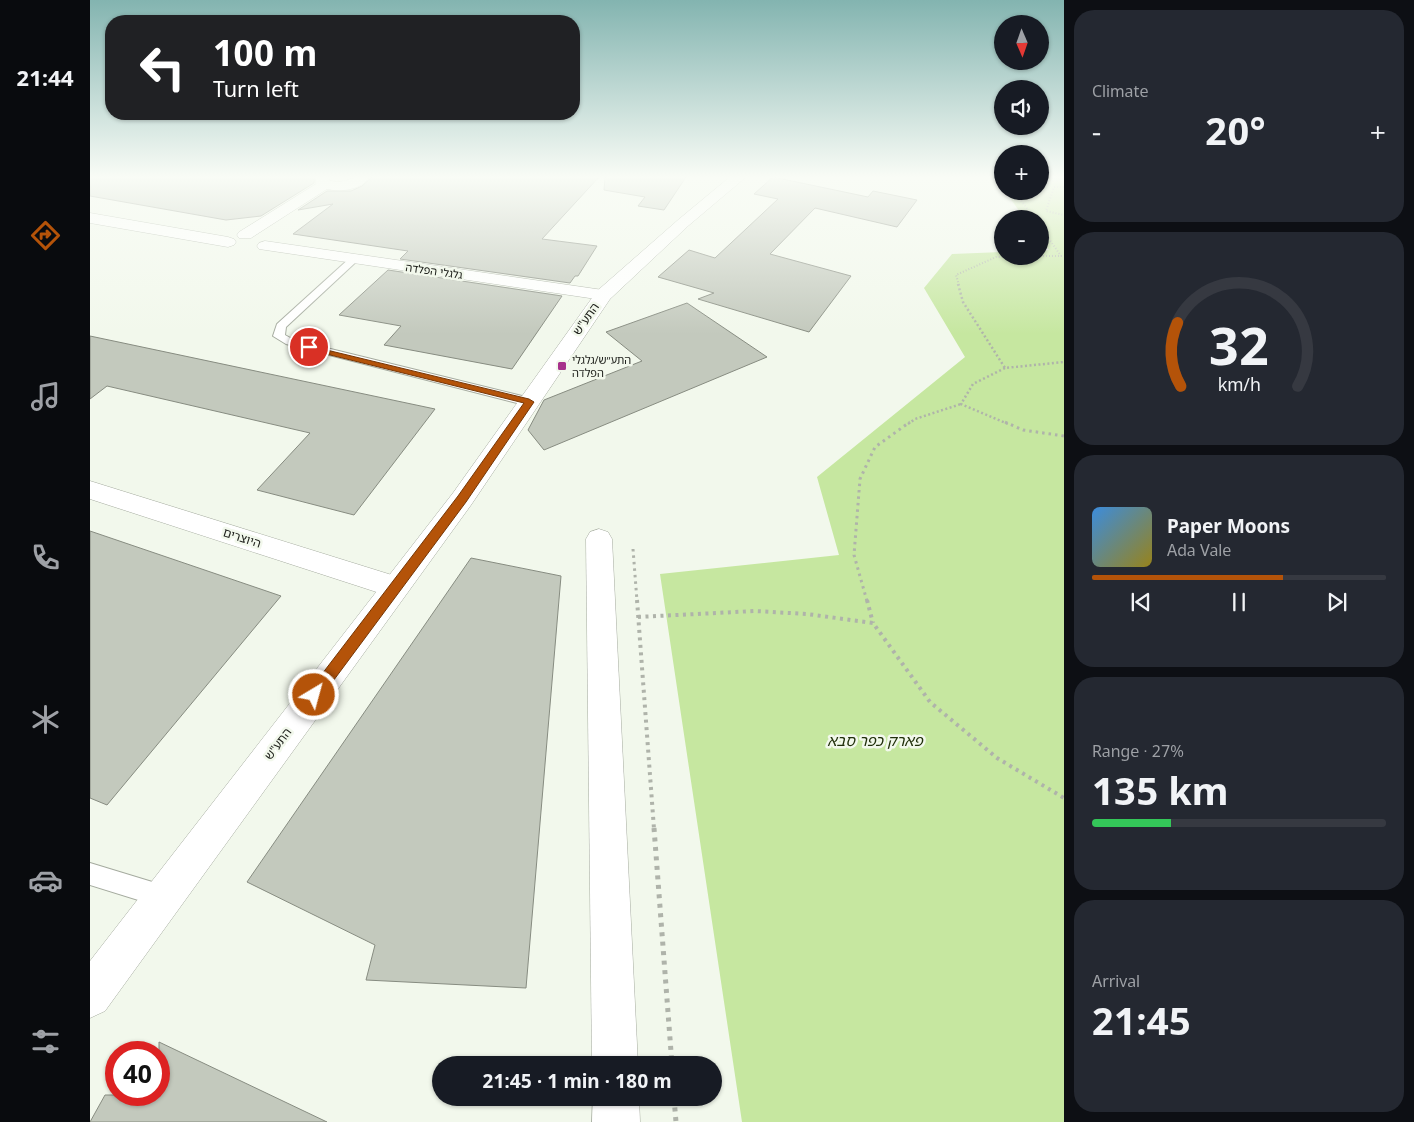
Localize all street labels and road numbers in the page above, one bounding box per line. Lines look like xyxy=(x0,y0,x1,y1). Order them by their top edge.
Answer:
street label: גלגלי הפלדה xyxy=(405,259,464,282)
street label: התע"ש xyxy=(568,299,603,338)
street label: היוצרים xyxy=(221,523,263,552)
street label: התע"ש xyxy=(260,724,295,763)

